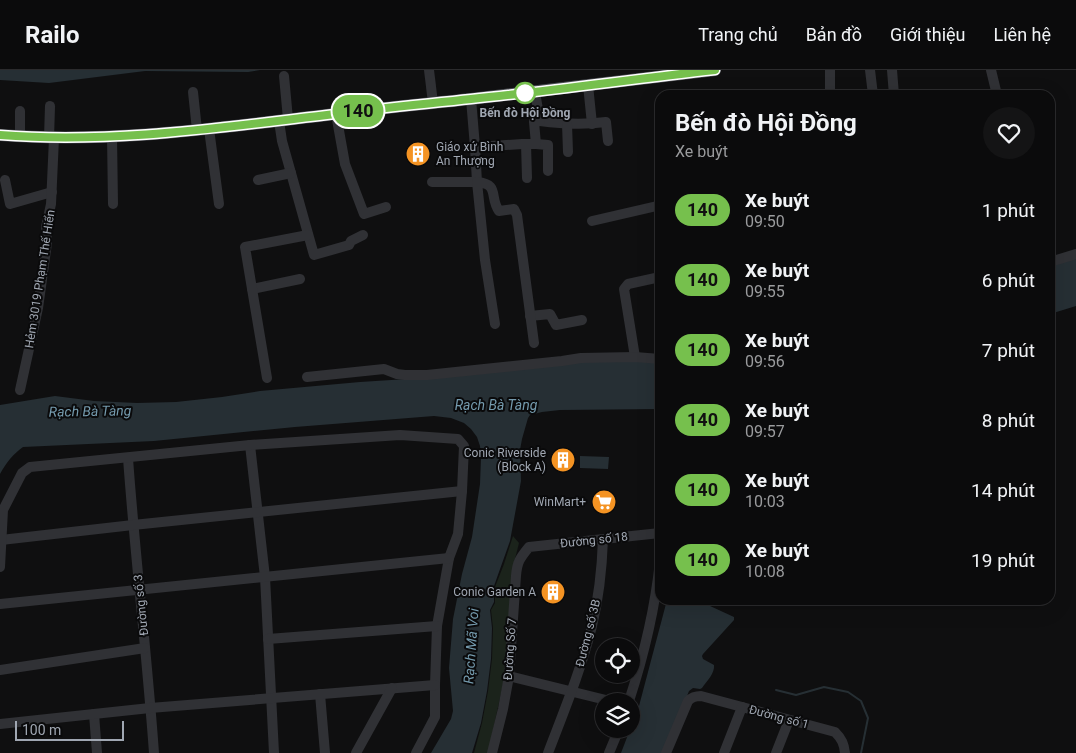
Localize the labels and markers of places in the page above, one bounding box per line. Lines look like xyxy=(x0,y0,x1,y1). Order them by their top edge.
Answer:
marker: Bến đò Hội Đồng xyxy=(514,82,536,104)
place label: Bến đò Hội Đồng xyxy=(480,106,571,120)
place label: Giáo xứ Bình An Thượng xyxy=(436,140,503,168)
building icon: Giáo xứ Bình An Thượng xyxy=(405,141,431,167)
place label: Conic Riverside (Block A) xyxy=(464,446,546,474)
building icon: Conic Riverside (Block A) xyxy=(550,447,576,473)
supermarket icon: WinMart+ xyxy=(591,489,617,515)
place label: WinMart+ xyxy=(534,495,586,509)
building icon: Conic Garden A xyxy=(540,579,566,605)
place label: Conic Garden A xyxy=(453,585,536,599)

